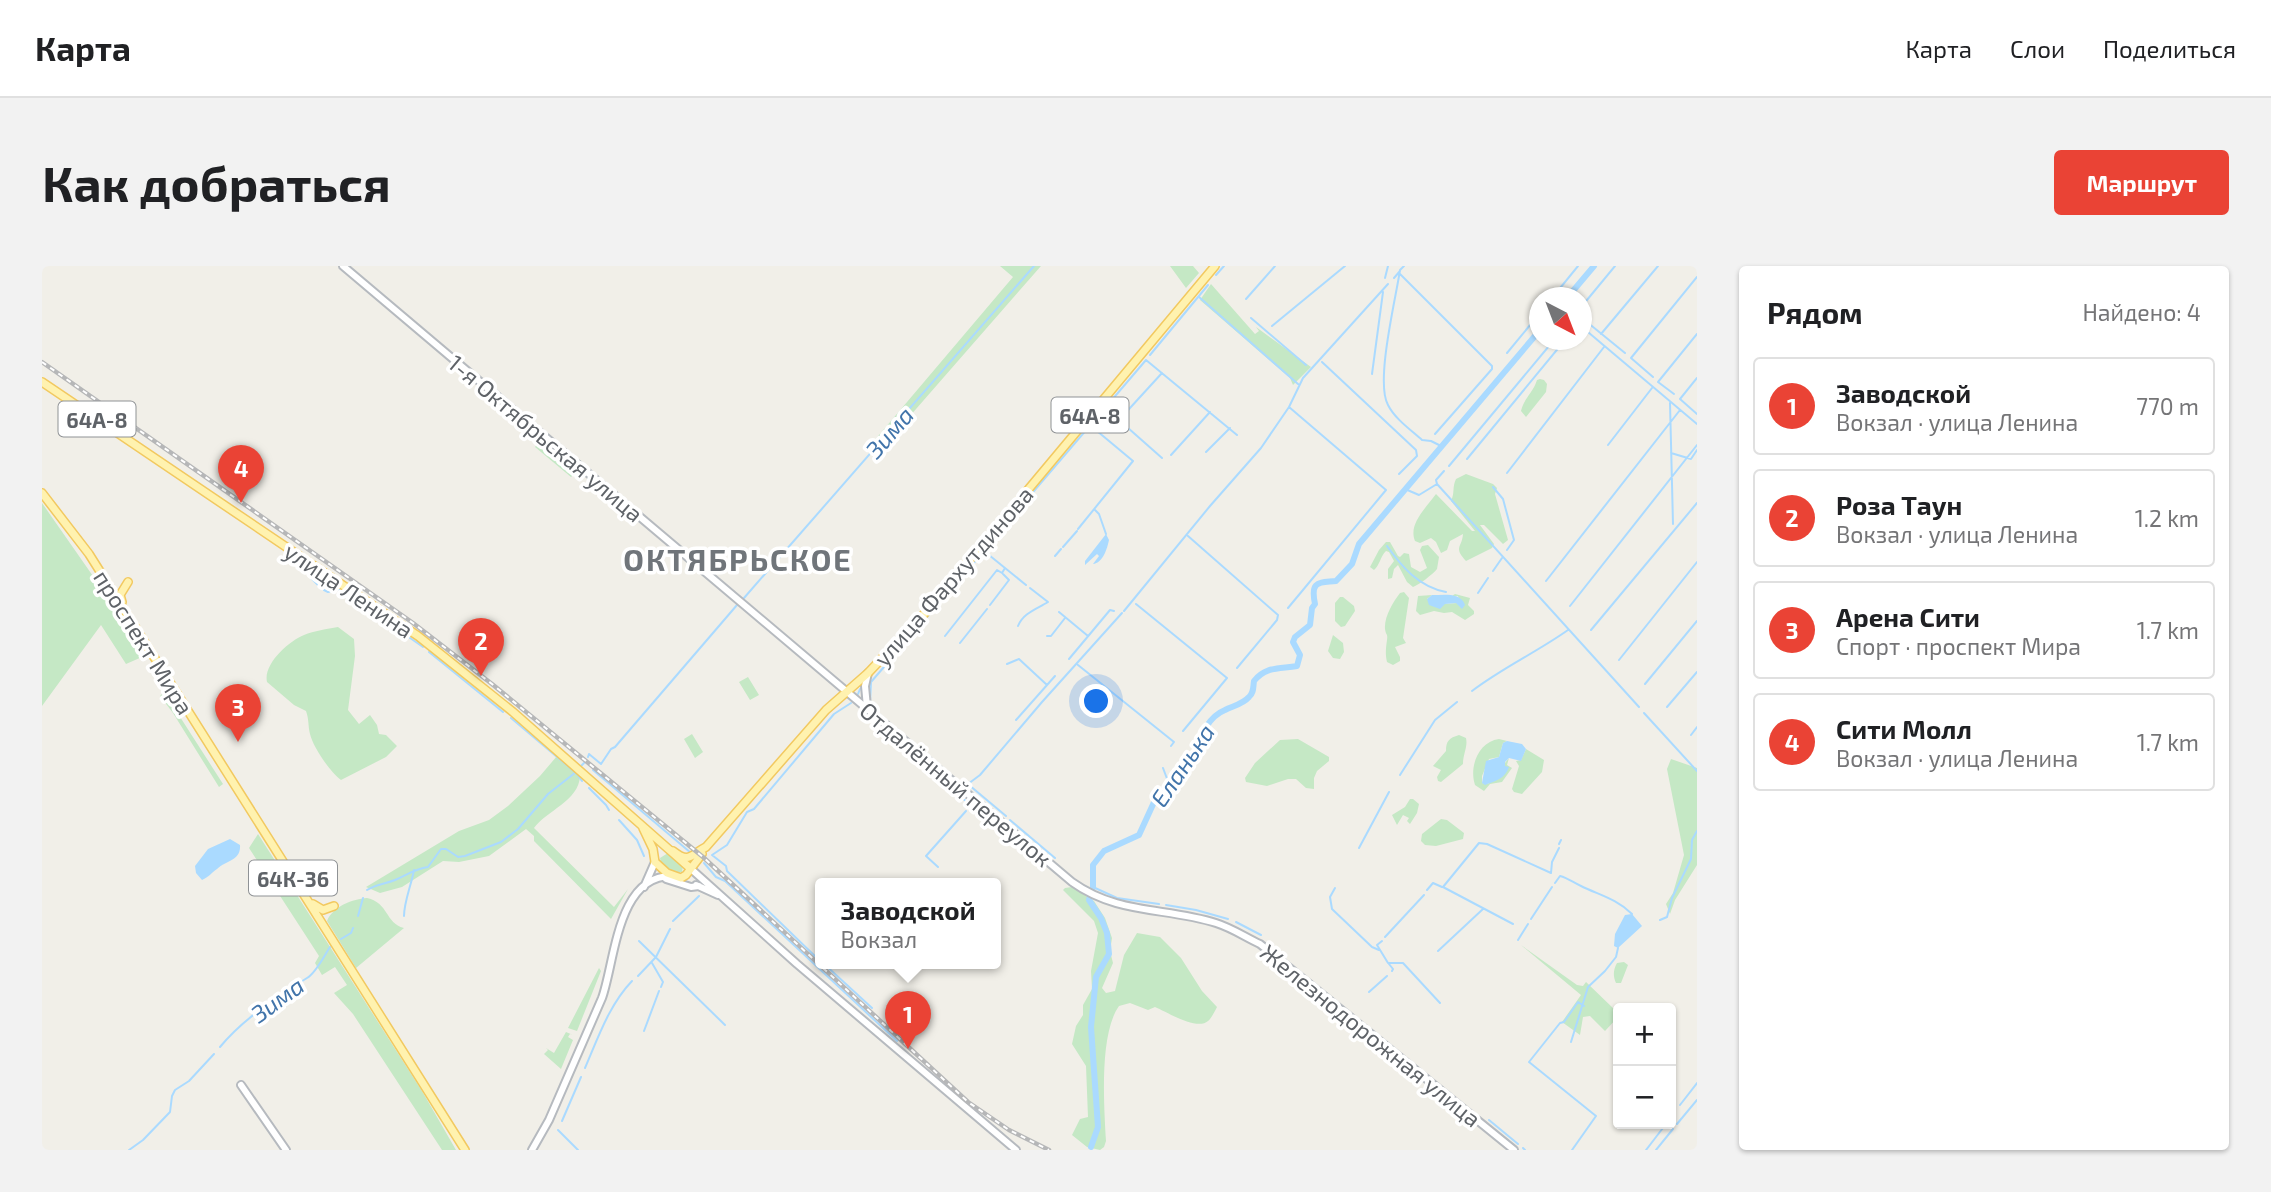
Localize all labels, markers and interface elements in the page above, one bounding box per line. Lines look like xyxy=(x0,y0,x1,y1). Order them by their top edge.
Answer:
text: Карта xyxy=(35,28,131,68)
text: Карта xyxy=(1905,34,1972,63)
text: Слои xyxy=(2010,34,2065,63)
text: Поделиться xyxy=(2103,34,2236,63)
button: Маршрут xyxy=(2054,150,2229,215)
text: Как добраться xyxy=(42,153,391,212)
north arrow xyxy=(1529,287,1592,350)
text: Рядом xyxy=(1767,294,1863,330)
text: Найдено: 4 xyxy=(2082,298,2201,326)
street label: 1-я Октябрьская улица xyxy=(442,348,649,528)
text: Заводской xyxy=(1836,377,1971,408)
text: 1 xyxy=(1787,392,1797,420)
text: 770 m xyxy=(2136,392,2199,420)
road number: 64А-8 xyxy=(1052,398,1128,432)
water label: Зима xyxy=(858,400,919,464)
road number: 64А-8 xyxy=(58,402,136,436)
text: Вокзал · улица Ленина xyxy=(1836,408,2078,436)
pin: 4 xyxy=(218,445,264,503)
street label: улица Фархутдинова xyxy=(867,480,1039,672)
text: Роза Таун xyxy=(1836,489,1962,520)
text: 2 xyxy=(1785,504,1799,532)
text: 1.2 km xyxy=(2135,504,2199,532)
text: Вокзал · улица Ленина xyxy=(1836,520,2078,548)
street label: улица Ленина xyxy=(279,537,419,644)
district label: ОКТЯБРЬСКОЕ xyxy=(623,541,853,577)
street label: проспект Мира xyxy=(88,565,200,719)
text: Арена Сити xyxy=(1836,601,1980,632)
text: 3 xyxy=(1785,616,1799,644)
text: 1.7 km xyxy=(2137,616,2199,644)
pin: 2 xyxy=(458,618,504,676)
text: Спорт · проспект Мира xyxy=(1836,632,2081,660)
pin: 3 xyxy=(215,684,261,742)
your location xyxy=(1079,684,1113,718)
street label: Отдалённый переулок xyxy=(854,696,1057,873)
text: Сити Молл xyxy=(1836,713,1972,744)
water label: Еланька xyxy=(1144,718,1220,812)
text: 4 xyxy=(1785,728,1799,756)
text: 1.7 km xyxy=(2137,728,2199,756)
text: Вокзал · улица Ленина xyxy=(1836,744,2078,772)
road number: 64К-36 xyxy=(249,860,337,896)
popup xyxy=(815,878,1001,969)
text: Заводской xyxy=(840,894,976,925)
text: Вокзал xyxy=(840,925,917,953)
street label: Железнодорожная улица xyxy=(1255,938,1487,1133)
water label: Зима xyxy=(244,970,309,1029)
pin: 1 xyxy=(885,991,931,1049)
map controls xyxy=(1613,1003,1676,1129)
button: + xyxy=(1613,1003,1676,1066)
button: − xyxy=(1613,1066,1676,1129)

